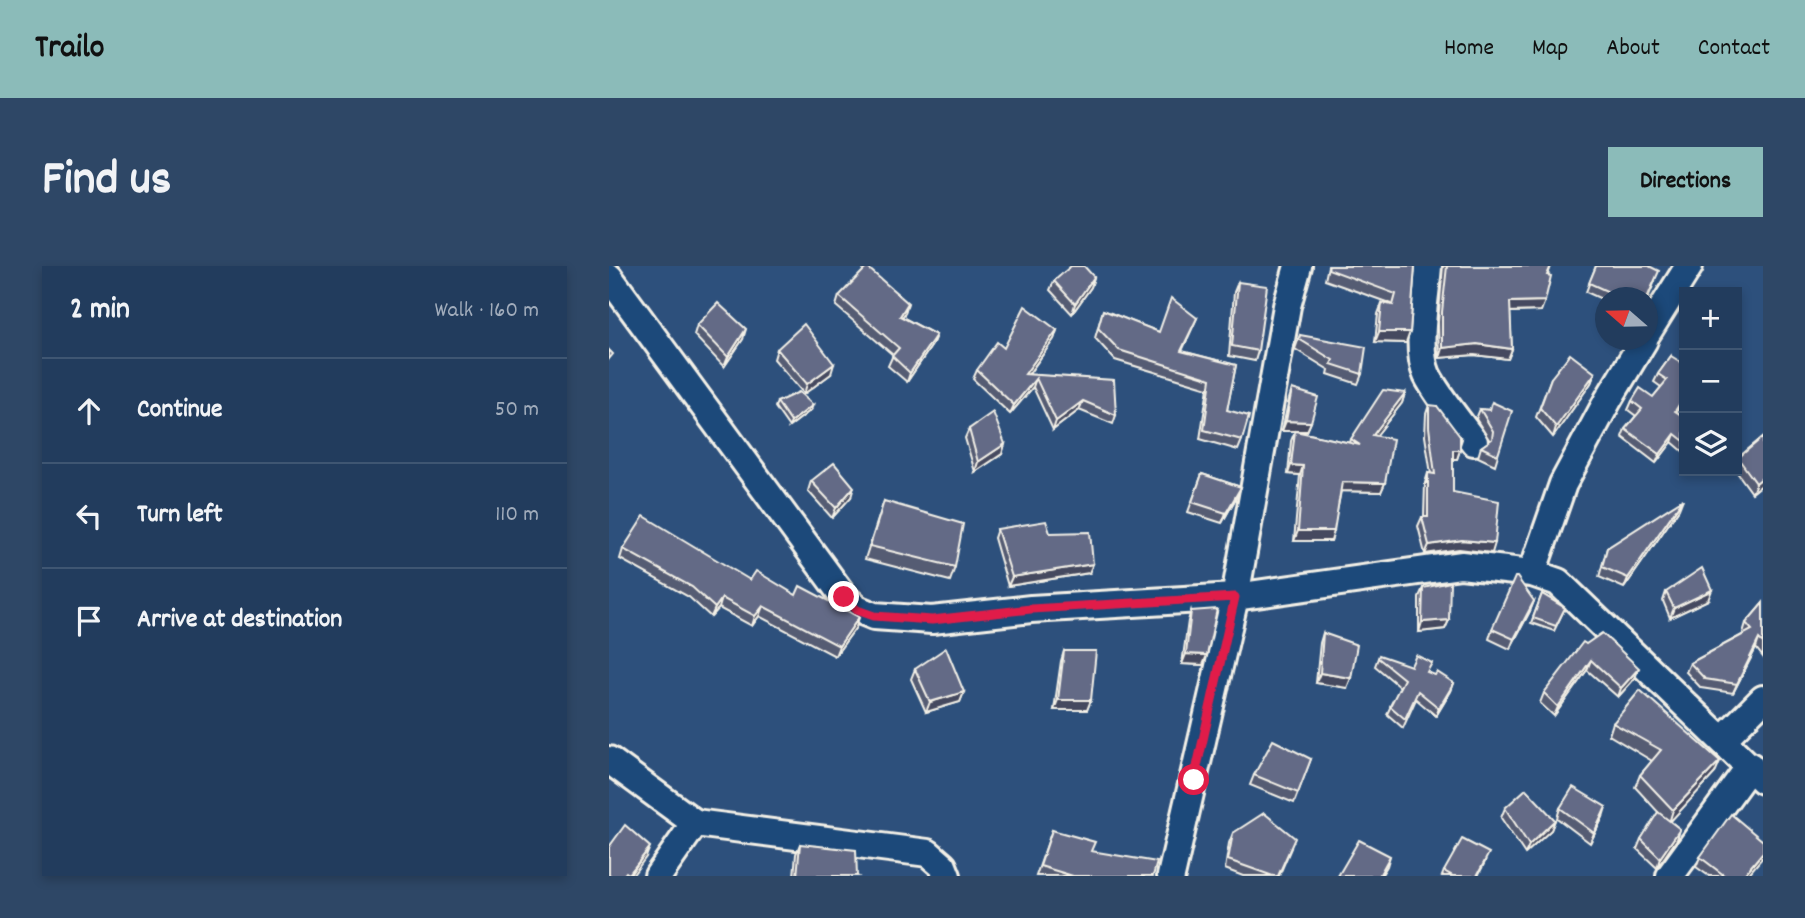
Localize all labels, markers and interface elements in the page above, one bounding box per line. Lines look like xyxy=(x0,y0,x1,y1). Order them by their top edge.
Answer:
text: Trailo xyxy=(35,26,105,73)
text: Home xyxy=(1444,32,1494,66)
text: Map xyxy=(1532,32,1568,66)
text: About xyxy=(1606,32,1660,66)
text: Contact xyxy=(1698,32,1770,66)
text: Find us xyxy=(42,147,171,217)
button: Directions xyxy=(1608,147,1763,217)
north arrow xyxy=(1595,287,1658,350)
map controls xyxy=(1679,287,1742,476)
button: + xyxy=(1679,287,1742,350)
text: 2 min xyxy=(70,290,130,333)
text: Walk · 160 m xyxy=(434,295,539,328)
button: − xyxy=(1679,350,1742,413)
icon: ahead xyxy=(70,392,108,430)
text: Continue xyxy=(137,392,222,429)
text: 50 m xyxy=(495,394,539,427)
button: layers xyxy=(1679,413,1742,476)
icon: left xyxy=(70,497,108,535)
text: Turn left xyxy=(137,497,223,534)
text: 110 m xyxy=(495,499,539,532)
route end xyxy=(828,581,859,612)
icon: arrive xyxy=(70,602,108,640)
text: Arrive at destination xyxy=(137,602,342,639)
route start xyxy=(1178,764,1209,795)

